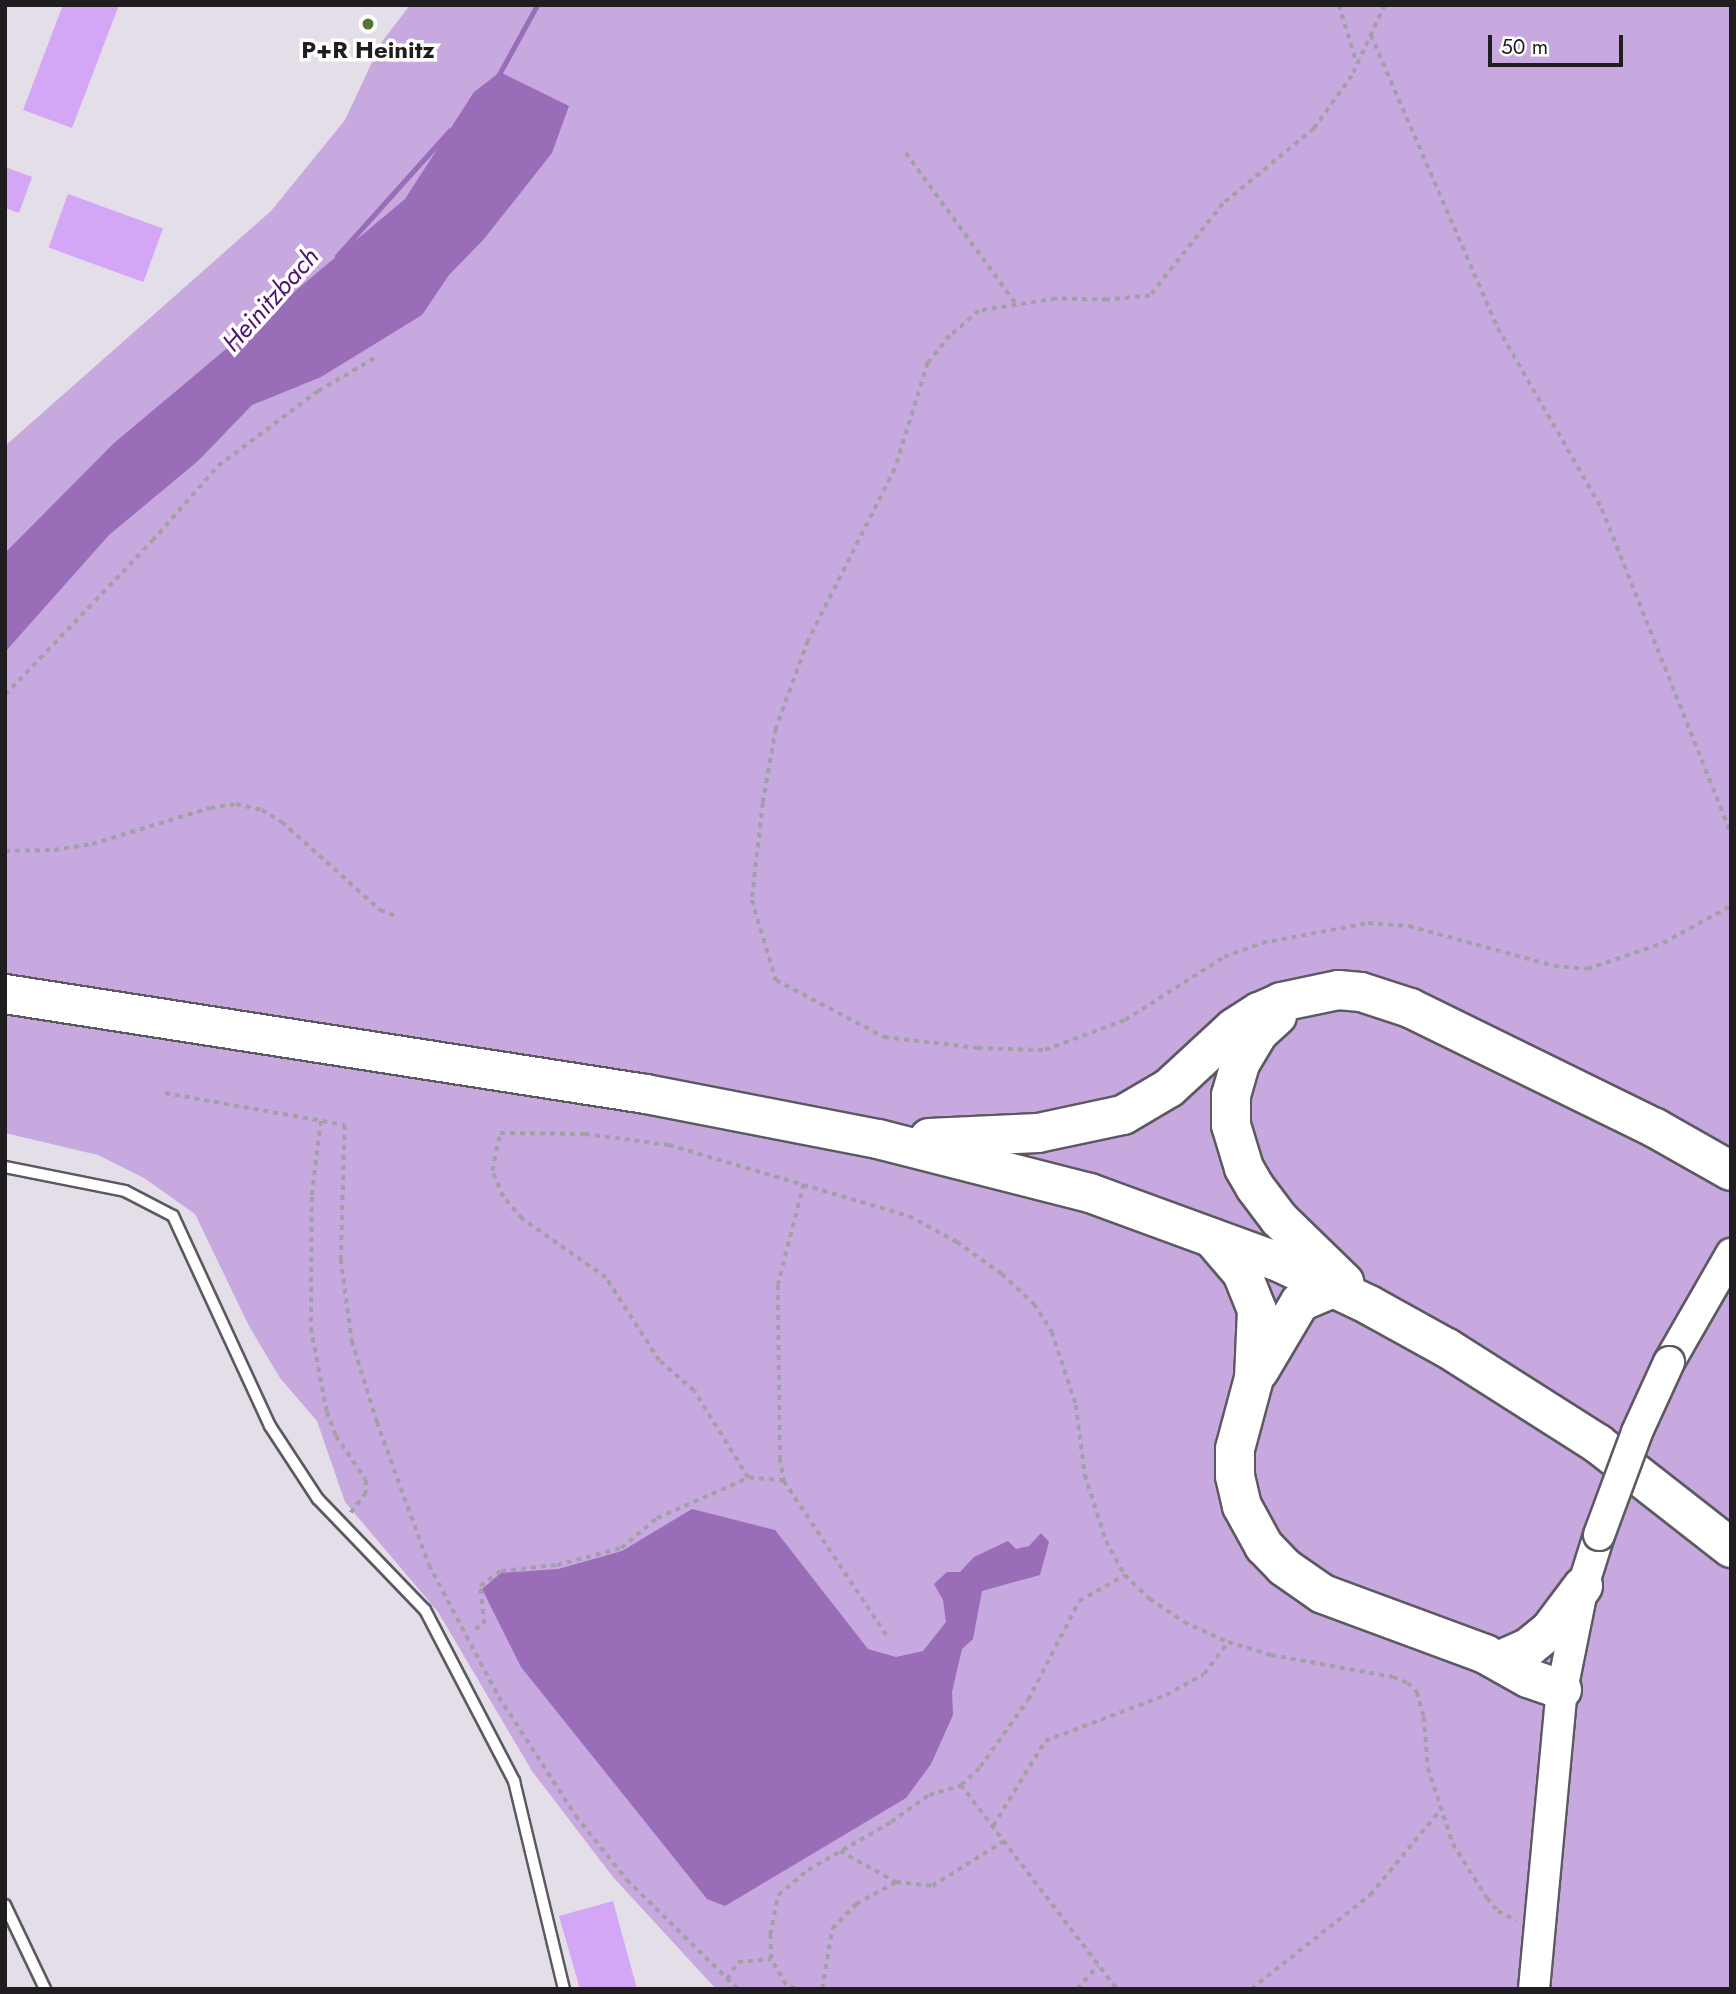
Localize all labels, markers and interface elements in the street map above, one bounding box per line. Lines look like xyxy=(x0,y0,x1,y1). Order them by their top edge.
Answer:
marker: P+R Heinitz xyxy=(360,16,376,32)
scale bar xyxy=(1491,21,1626,65)
text: 50 m xyxy=(1501,32,1548,62)
place label: P+R Heinitz xyxy=(301,36,435,64)
water label: Heinitzbach xyxy=(216,242,326,358)

